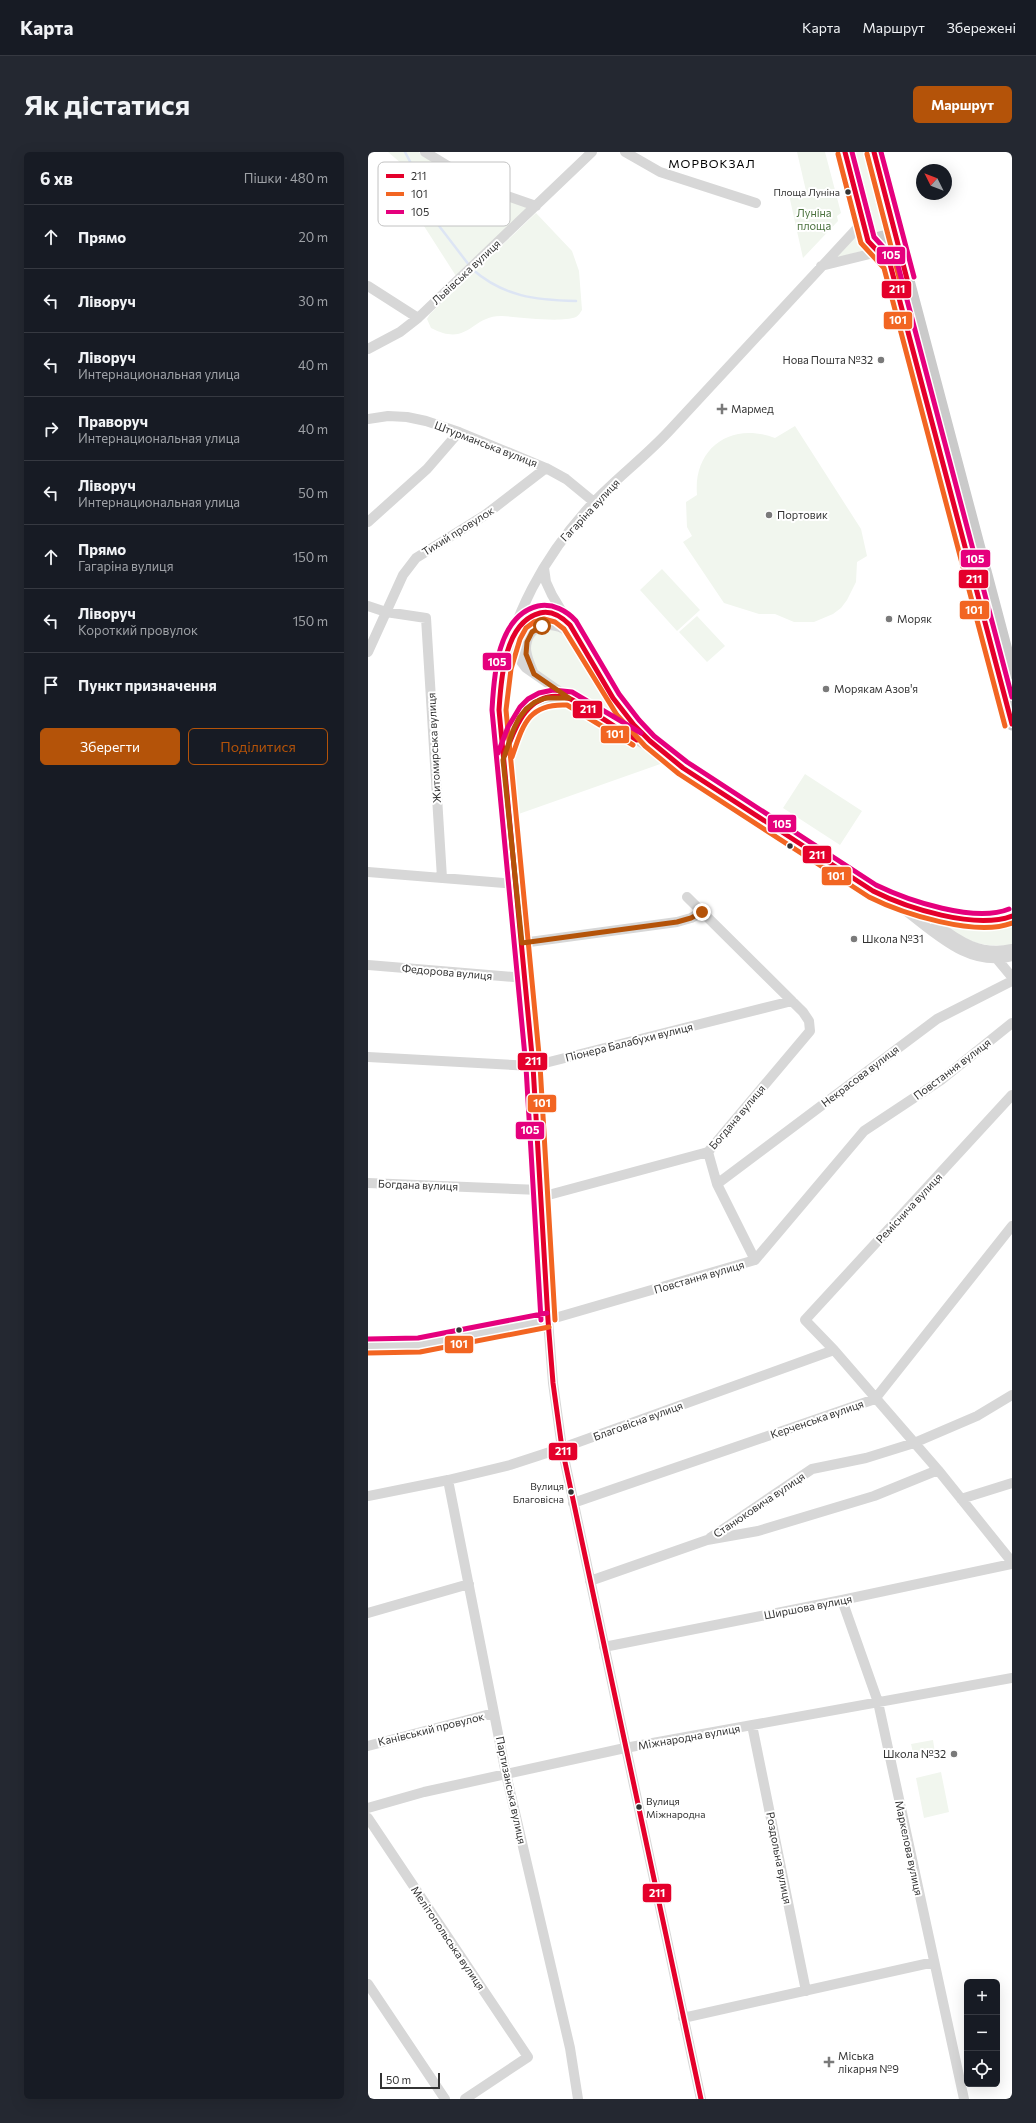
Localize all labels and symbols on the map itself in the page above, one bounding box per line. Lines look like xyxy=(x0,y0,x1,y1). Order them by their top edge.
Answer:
district label: МОРВОКЗАЛ xyxy=(668,156,756,170)
legend xyxy=(378,162,510,226)
north arrow xyxy=(916,164,952,200)
text: 211 xyxy=(411,169,427,182)
place label: Площа Луніна xyxy=(773,186,840,198)
text: 101 xyxy=(411,187,428,200)
marker: Площа Луніна xyxy=(843,187,853,197)
text: 105 xyxy=(411,205,429,218)
park label: Луніна площа xyxy=(796,206,832,232)
street label: Львівська вулиця xyxy=(429,236,503,307)
line badge: 105 xyxy=(876,246,906,265)
text: 105 xyxy=(882,248,900,261)
line badge: 211 xyxy=(881,280,912,299)
text: 211 xyxy=(889,282,905,295)
line badge: 101 xyxy=(883,311,913,330)
text: 101 xyxy=(889,313,907,326)
place label: Нова Пошта №32 xyxy=(782,353,873,366)
marker: Нова Пошта №32 xyxy=(876,355,886,365)
place label: Мармед xyxy=(731,402,774,415)
marker: Мармед xyxy=(716,403,728,415)
street label: Штурманська вулиця xyxy=(433,418,540,469)
street label: Гагаріна вулиця xyxy=(557,476,622,544)
street label: Тихий провулок xyxy=(419,503,496,558)
place label: Портовик xyxy=(777,508,828,521)
marker: Портовик xyxy=(764,510,774,520)
line badge: 105 xyxy=(960,549,991,568)
text: 105 xyxy=(966,552,984,565)
line badge: 211 xyxy=(958,569,989,589)
text: 211 xyxy=(966,572,982,585)
line badge: 101 xyxy=(959,600,990,620)
text: 101 xyxy=(965,603,983,616)
place label: Моряк xyxy=(897,612,932,625)
marker: Моряк xyxy=(884,614,894,624)
route start xyxy=(533,617,551,635)
line badge: 105 xyxy=(482,652,512,671)
text: 105 xyxy=(488,655,506,668)
place label: Морякам Азов'я xyxy=(834,682,918,695)
marker: Морякам Азов'я xyxy=(821,684,831,694)
street label: Житомирська вулиця xyxy=(424,692,443,804)
line badge: 211 xyxy=(572,700,603,719)
text: 211 xyxy=(580,702,596,715)
line badge: 101 xyxy=(600,725,630,744)
text: 101 xyxy=(606,727,624,740)
line badge: 105 xyxy=(767,814,797,833)
text: 105 xyxy=(773,817,791,830)
unlabelled marker xyxy=(785,841,795,851)
line badge: 211 xyxy=(802,845,832,864)
text: 211 xyxy=(809,848,825,861)
line badge: 101 xyxy=(821,866,852,886)
text: 101 xyxy=(827,869,845,882)
route end xyxy=(693,903,711,921)
place label: Школа №31 xyxy=(862,932,924,945)
marker: Школа №31 xyxy=(849,934,859,944)
street label: Федорова вулиця xyxy=(401,961,493,982)
street label: Піонера Балабухи вулиця xyxy=(564,1019,694,1064)
street label: Повстання вулиця xyxy=(911,1035,993,1102)
street label: Некрасова вулиця xyxy=(818,1042,901,1109)
line badge: 211 xyxy=(517,1052,548,1071)
text: 211 xyxy=(525,1054,541,1067)
street label: Богдана вулиця xyxy=(706,1082,767,1152)
line badge: 101 xyxy=(527,1094,557,1113)
text: 101 xyxy=(533,1096,551,1109)
line badge: 105 xyxy=(515,1121,545,1140)
text: 105 xyxy=(521,1123,539,1136)
street label: Реміснича вулиця xyxy=(873,1170,944,1245)
street label: Богдана вулиця xyxy=(378,1177,458,1192)
street label: Повстання вулиця xyxy=(652,1257,746,1296)
unlabelled marker xyxy=(454,1325,464,1335)
line badge: 101 xyxy=(444,1335,474,1354)
text: 101 xyxy=(450,1337,468,1350)
street label: Керченська вулиця xyxy=(768,1396,865,1441)
street label: Благовісна вулиця xyxy=(591,1398,684,1443)
line badge: 211 xyxy=(548,1442,578,1461)
text: 211 xyxy=(555,1444,571,1457)
street label: Станюковича вулиця xyxy=(711,1469,807,1540)
place label: Вулиця Благовісна xyxy=(513,1480,564,1505)
marker: Вулиця Благовісна xyxy=(566,1487,576,1497)
street label: Ширшова вулиця xyxy=(763,1592,853,1621)
street label: Канівський провулок xyxy=(376,1709,485,1748)
street label: Міжнародна вулиця xyxy=(637,1721,741,1752)
street label: Партизанська вулиця xyxy=(494,1735,529,1845)
place label: Школа №32 xyxy=(883,1747,946,1760)
marker: Школа №32 xyxy=(949,1749,959,1759)
place label: Вулиця Міжнародна xyxy=(646,1795,705,1820)
street label: Маркелова вулиця xyxy=(893,1799,926,1896)
marker: Вулиця Міжнародна xyxy=(634,1802,644,1812)
street label: Роздольна вулиця xyxy=(764,1811,795,1905)
street label: Мелітопольська вулиця xyxy=(409,1883,488,1992)
line badge: 211 xyxy=(642,1883,672,1903)
text: 211 xyxy=(649,1886,665,1899)
place label: Міська лікарня №9 xyxy=(838,2049,899,2075)
marker: Міська лікарня №9 xyxy=(823,2056,835,2068)
scale bar xyxy=(380,2071,440,2090)

